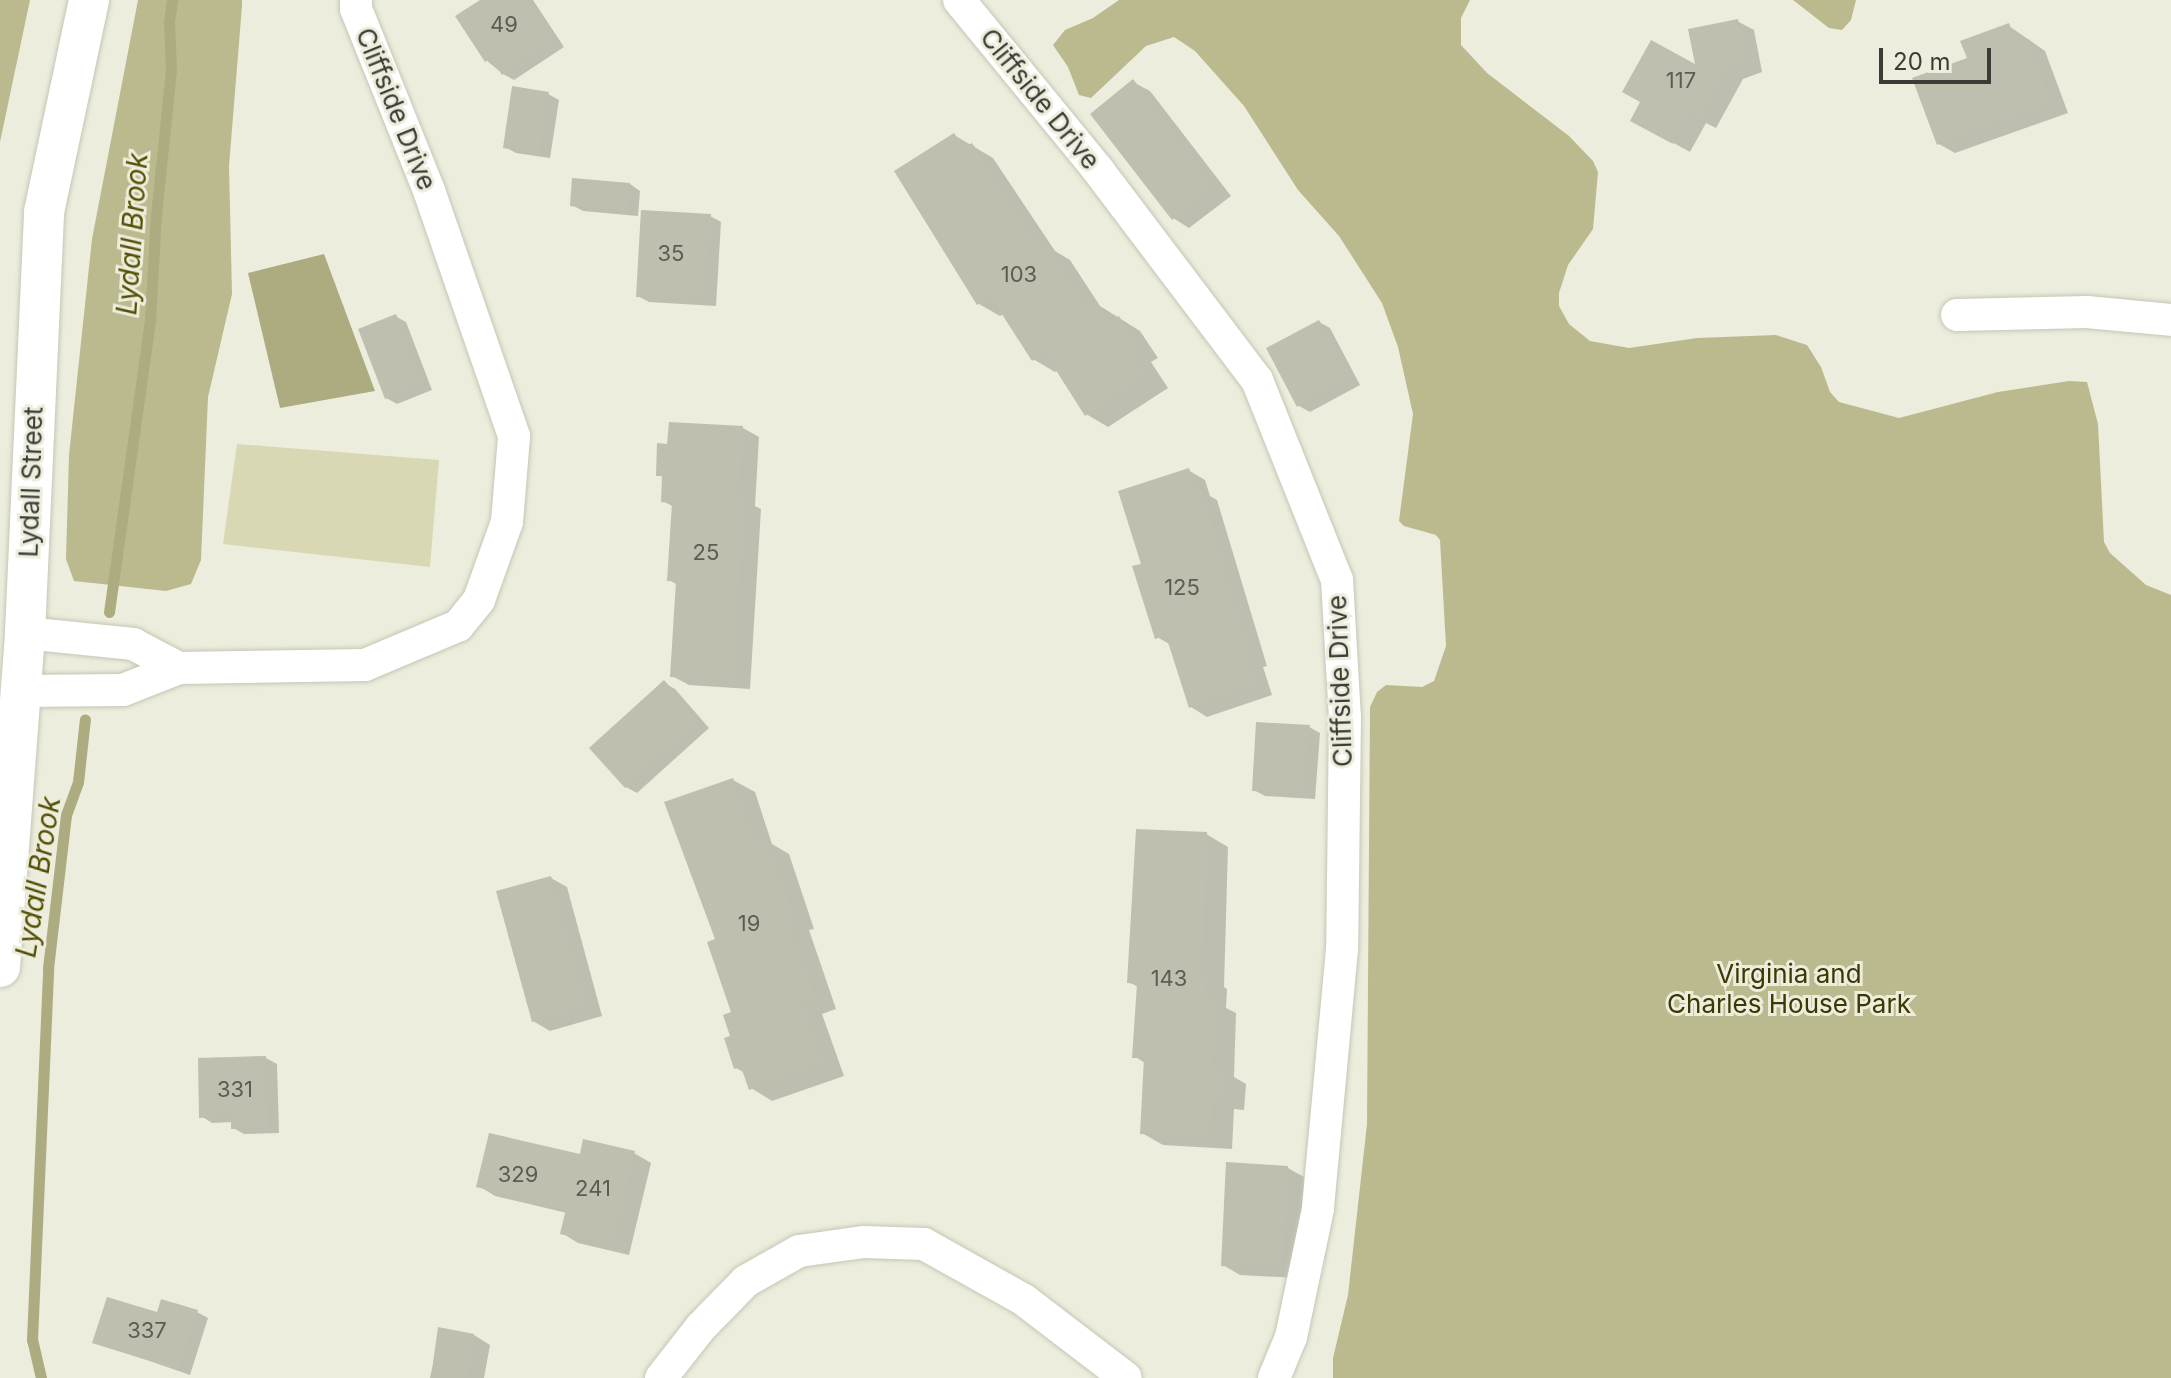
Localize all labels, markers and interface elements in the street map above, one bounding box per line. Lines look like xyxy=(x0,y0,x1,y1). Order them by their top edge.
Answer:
house number: 49 xyxy=(490,12,518,38)
street label: Cliffside Drive xyxy=(974,22,1106,176)
street label: Cliffside Drive xyxy=(349,23,443,195)
scale bar xyxy=(1883,32,1995,82)
text: 20 m xyxy=(1893,47,1951,76)
house number: 117 xyxy=(1666,68,1696,94)
water label: Lydall Brook xyxy=(110,152,154,316)
house number: 35 xyxy=(658,241,684,267)
house number: 103 xyxy=(1001,262,1037,288)
street label: Lydall Street xyxy=(13,406,49,558)
house number: 25 xyxy=(693,540,719,566)
house number: 125 xyxy=(1164,575,1200,601)
street label: Cliffside Drive xyxy=(1321,594,1359,768)
water label: Lydall Brook xyxy=(9,794,67,960)
house number: 19 xyxy=(738,911,760,937)
park label: Virginia and Charles House Park xyxy=(1667,958,1911,1020)
house number: 143 xyxy=(1151,966,1187,992)
house number: 331 xyxy=(217,1077,253,1103)
house number: 329 xyxy=(498,1162,538,1188)
house number: 241 xyxy=(575,1176,611,1202)
house number: 337 xyxy=(127,1318,167,1344)

